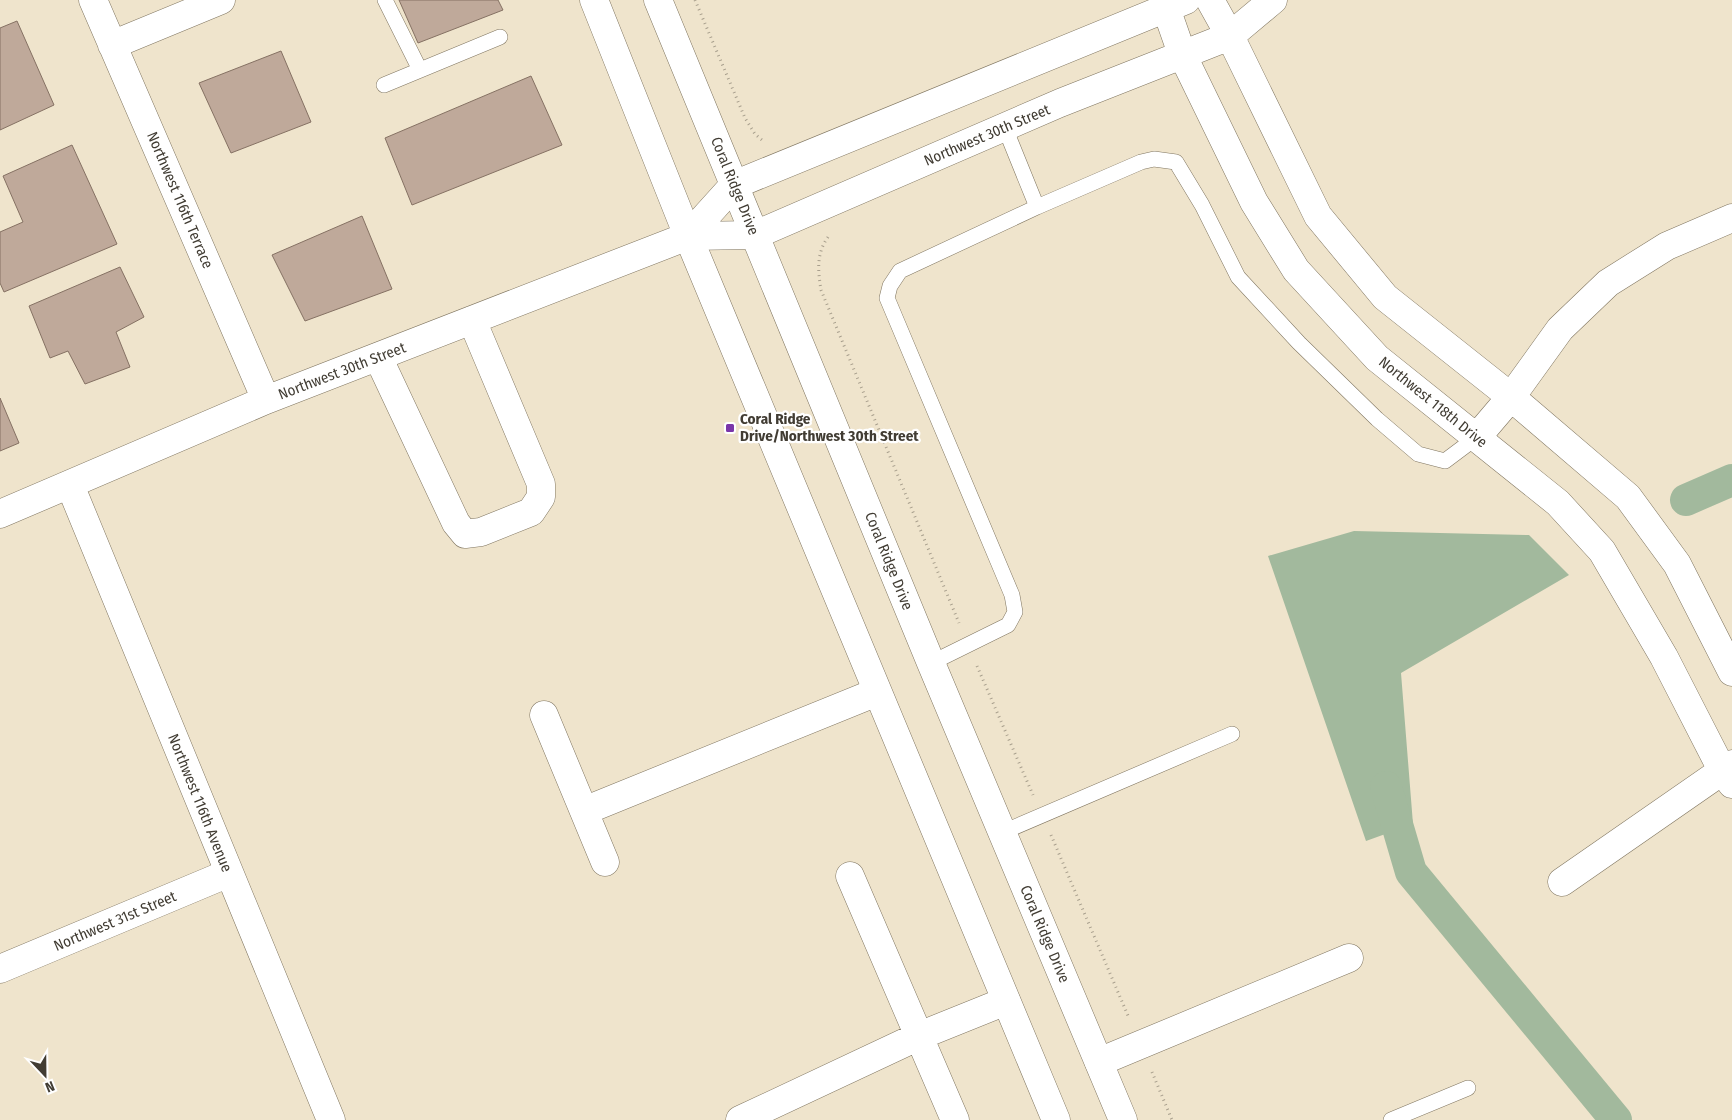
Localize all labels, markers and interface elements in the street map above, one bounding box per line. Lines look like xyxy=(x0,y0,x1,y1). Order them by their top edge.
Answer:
street label: Northwest 30th Street xyxy=(921,100,1053,170)
street label: Northwest 116th Terrace xyxy=(143,129,217,271)
street label: Coral Ridge Drive xyxy=(707,134,763,238)
street label: Northwest 30th Street xyxy=(276,338,408,404)
street label: Northwest 118th Drive xyxy=(1375,353,1491,451)
place label: Coral Ridge Drive/Northwest 30th Street xyxy=(740,410,919,445)
marker: Coral Ridge Drive/Northwest 30th Street xyxy=(724,422,736,434)
street label: Coral Ridge Drive xyxy=(861,509,917,613)
street label: Northwest 116th Avenue xyxy=(164,731,236,875)
street label: Coral Ridge Drive xyxy=(1016,883,1074,985)
street label: Northwest 31st Street xyxy=(51,887,179,955)
north arrow xyxy=(20,1050,70,1100)
text: N xyxy=(43,1077,57,1096)

